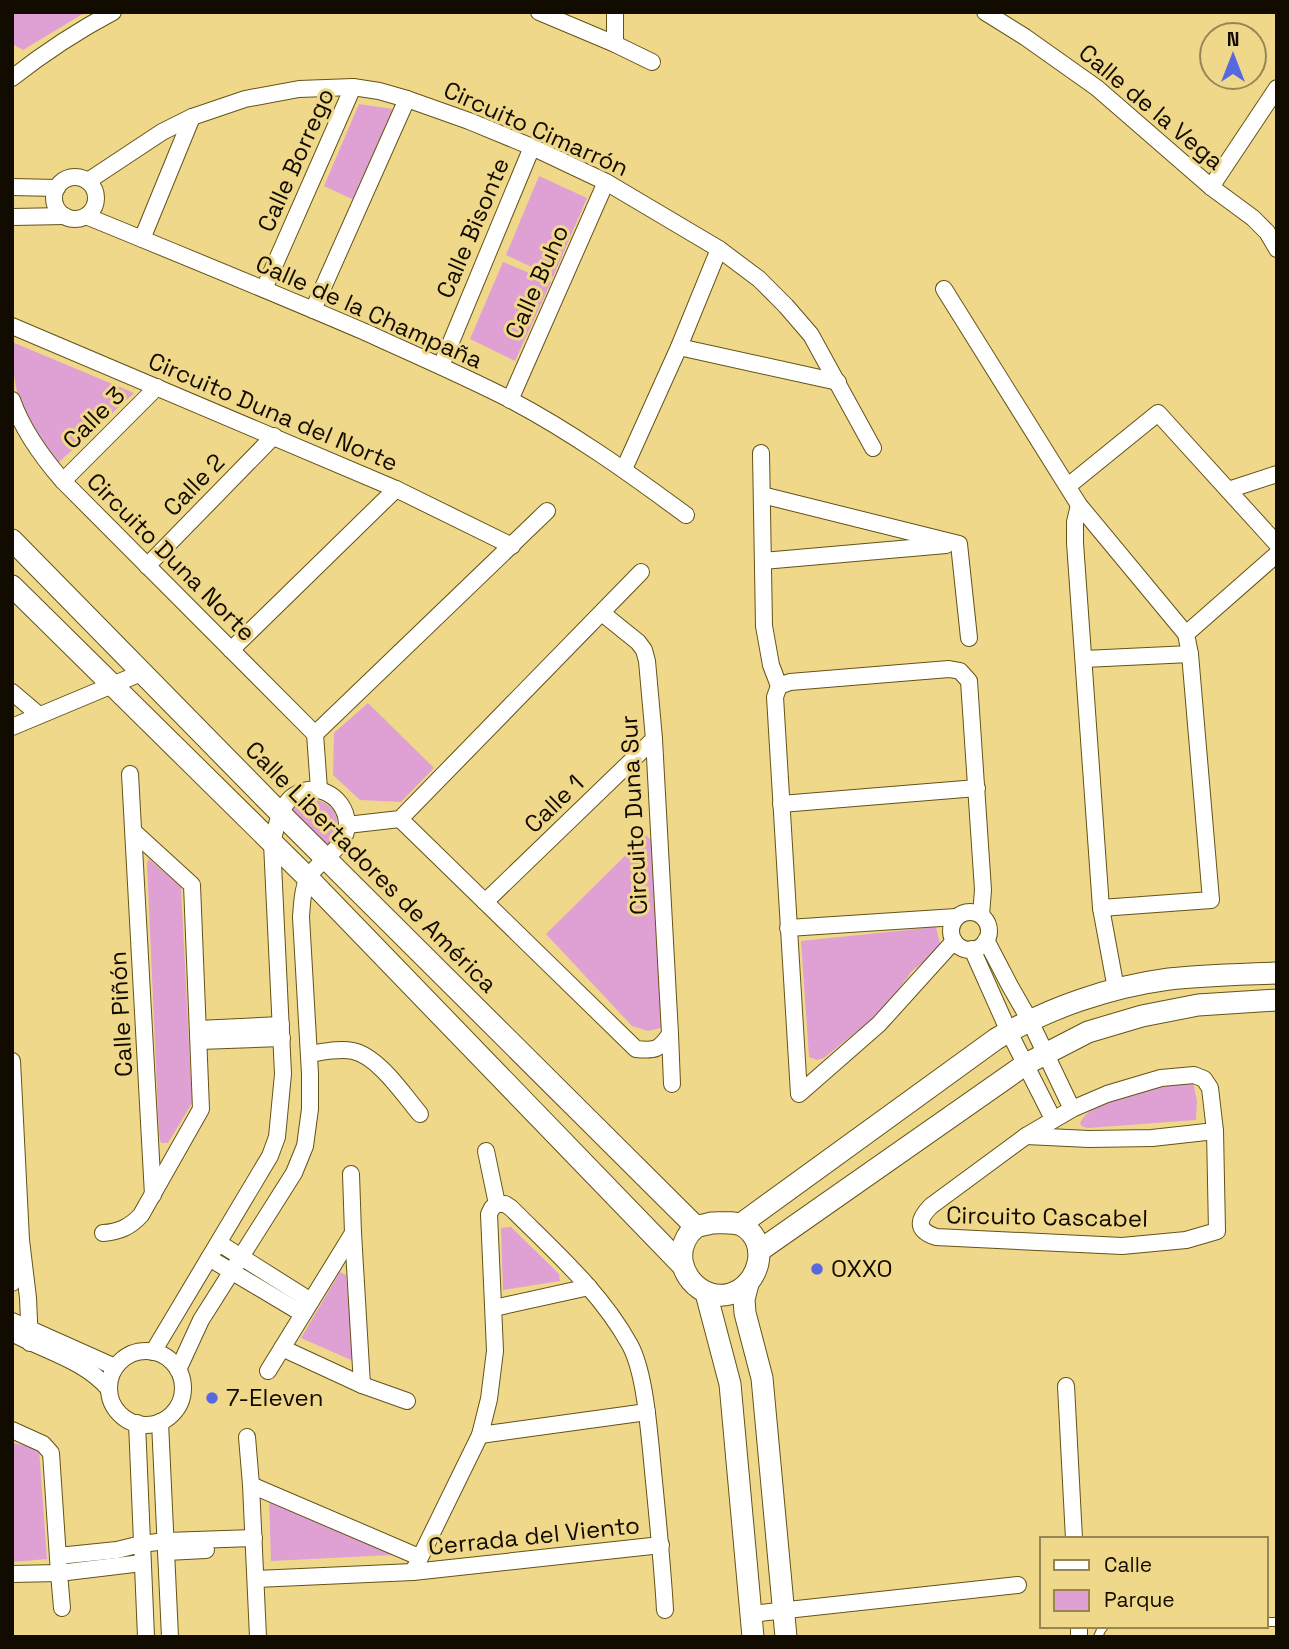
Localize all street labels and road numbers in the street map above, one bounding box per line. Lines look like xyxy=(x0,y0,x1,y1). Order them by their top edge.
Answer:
street label: Calle de la Vega xyxy=(1072,37,1230,176)
street label: Circuito Cimarrón xyxy=(439,74,634,183)
street label: Calle Borrego xyxy=(250,83,341,237)
street label: Calle Bisonte xyxy=(429,153,516,303)
street label: Calle Buho xyxy=(498,220,575,344)
street label: Calle de la Champaña xyxy=(251,247,488,376)
street label: Circuito Duna del Norte xyxy=(144,345,403,478)
street label: Calle 3 xyxy=(56,380,131,455)
street label: Calle 2 xyxy=(156,447,231,523)
street label: Circuito Duna Norte xyxy=(80,466,262,648)
street label: Circuito Duna Sur xyxy=(613,714,654,916)
street label: Calle Libertadores de América xyxy=(239,734,504,999)
street label: Calle 1 xyxy=(517,768,590,840)
street label: Calle Piñón xyxy=(102,950,139,1078)
street label: Circuito Cascabel xyxy=(946,1199,1148,1234)
street label: Cerrada del Viento xyxy=(427,1509,641,1562)

